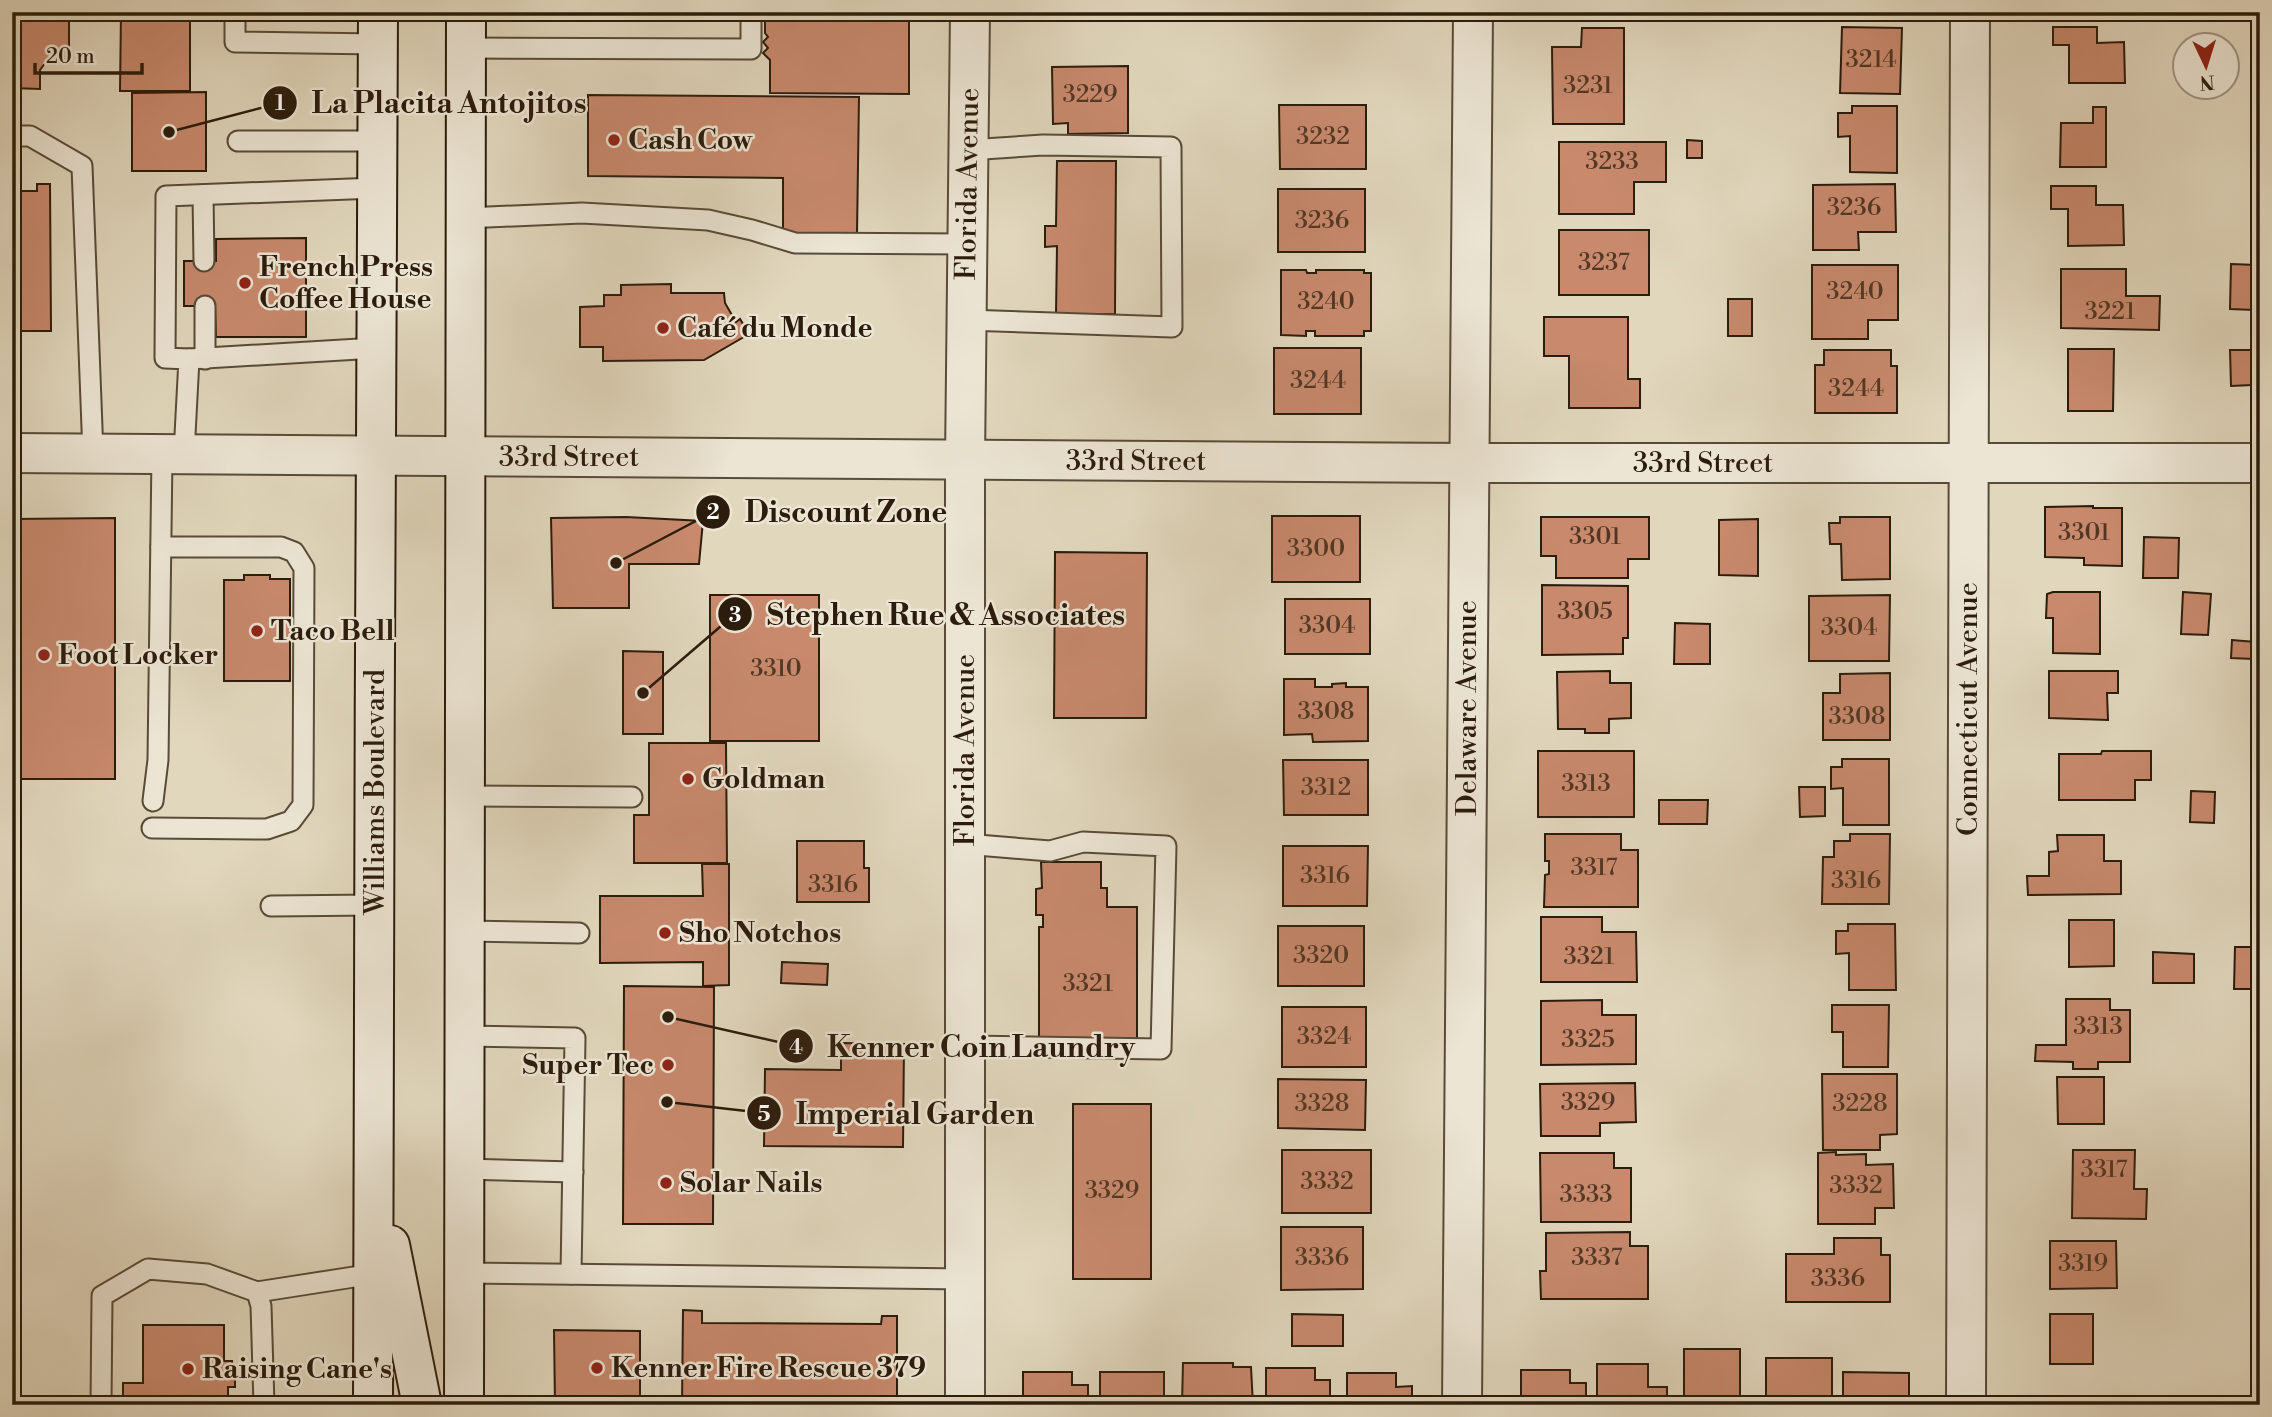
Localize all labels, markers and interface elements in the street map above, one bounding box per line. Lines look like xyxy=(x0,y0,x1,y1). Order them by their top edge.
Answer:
scale bar xyxy=(35,32,142,76)
north arrow xyxy=(2170,32,2240,102)
text: 20 m xyxy=(46,44,95,70)
house number: 3214 xyxy=(1846,45,1896,75)
text: N xyxy=(2199,69,2215,94)
house number: 3231 xyxy=(1563,71,1614,101)
callout: La Placita Antojitos xyxy=(263,77,601,128)
house number: 3229 xyxy=(1062,80,1118,110)
text: La Placita Antojitos xyxy=(311,85,587,123)
street label: Florida Avenue xyxy=(949,87,987,281)
text: 1 xyxy=(275,91,285,117)
house number: 3232 xyxy=(1296,122,1350,152)
place label: Cash Cow xyxy=(628,123,753,158)
marker: Cash Cow xyxy=(606,132,622,148)
house number: 3233 xyxy=(1585,147,1639,177)
house number: 3236 xyxy=(1827,193,1881,223)
house number: 3236 xyxy=(1295,206,1349,236)
house number: 3237 xyxy=(1578,248,1630,278)
place label: French Press Coffee House xyxy=(259,250,433,317)
marker: French Press Coffee House xyxy=(237,275,253,291)
house number: 3240 xyxy=(1826,277,1884,307)
house number: 3240 xyxy=(1297,287,1355,317)
house number: 3221 xyxy=(2084,297,2136,327)
place label: Café du Monde xyxy=(677,311,873,346)
marker: Café du Monde xyxy=(655,320,671,336)
house number: 3244 xyxy=(1290,366,1346,396)
house number: 3244 xyxy=(1828,374,1884,404)
street label: 33rd Street xyxy=(499,440,639,475)
street label: 33rd Street xyxy=(1066,444,1206,479)
street label: 33rd Street xyxy=(1633,446,1773,481)
callout: Discount Zone xyxy=(696,486,962,537)
text: Discount Zone xyxy=(745,494,947,532)
text: 2 xyxy=(706,500,720,526)
house number: 3301 xyxy=(2058,518,2111,548)
house number: 3301 xyxy=(1569,522,1622,552)
house number: 3300 xyxy=(1287,534,1345,564)
street label: Connecticut Avenue xyxy=(1951,582,1986,836)
callout: Stephen Rue & Associates xyxy=(718,589,1139,640)
text: Stephen Rue & Associates xyxy=(767,597,1125,635)
house number: 3305 xyxy=(1557,597,1613,627)
street label: Delaware Avenue xyxy=(1450,600,1485,816)
text: 3 xyxy=(729,603,741,629)
house number: 3304 xyxy=(1299,611,1355,641)
house number: 3304 xyxy=(1821,613,1877,643)
place label: Taco Bell xyxy=(271,614,394,649)
marker: Taco Bell xyxy=(249,623,265,639)
place label: Foot Locker xyxy=(58,638,219,673)
marker: Foot Locker xyxy=(36,647,52,663)
house number: 3310 xyxy=(750,654,802,684)
street label: Florida Avenue xyxy=(948,654,983,846)
street label: Williams Boulevard xyxy=(358,669,393,916)
house number: 3308 xyxy=(1297,697,1355,727)
house number: 3308 xyxy=(1828,702,1886,732)
place label: Goldman xyxy=(702,762,825,797)
house number: 3313 xyxy=(1561,769,1611,799)
marker: Goldman xyxy=(680,771,696,787)
house number: 3312 xyxy=(1301,773,1351,803)
house number: 3317 xyxy=(1570,853,1618,883)
house number: 3316 xyxy=(1300,861,1350,891)
house number: 3316 xyxy=(1831,866,1881,896)
house number: 3316 xyxy=(808,870,858,900)
place label: Sho Notchos xyxy=(679,916,841,951)
marker: Sho Notchos xyxy=(657,925,673,941)
house number: 3320 xyxy=(1293,941,1349,971)
house number: 3321 xyxy=(1564,942,1615,972)
house number: 3321 xyxy=(1063,969,1114,999)
house number: 3313 xyxy=(2073,1012,2123,1042)
callout: Kenner Coin Laundry xyxy=(778,1021,1149,1072)
house number: 3324 xyxy=(1297,1022,1351,1052)
house number: 3325 xyxy=(1561,1025,1615,1055)
text: Kenner Coin Laundry xyxy=(827,1029,1136,1067)
text: 4 xyxy=(789,1035,803,1061)
place label: Super Tec xyxy=(522,1048,654,1083)
marker: Super Tec xyxy=(660,1057,676,1073)
callout: Imperial Garden xyxy=(747,1088,1048,1139)
house number: 3329 xyxy=(1561,1088,1615,1118)
house number: 3328 xyxy=(1295,1089,1349,1119)
house number: 3228 xyxy=(1832,1089,1888,1119)
text: Imperial Garden xyxy=(796,1096,1035,1134)
text: 5 xyxy=(757,1102,771,1128)
house number: 3317 xyxy=(2080,1155,2128,1185)
place label: Solar Nails xyxy=(680,1166,822,1201)
house number: 3332 xyxy=(1300,1167,1354,1197)
house number: 3332 xyxy=(1829,1171,1883,1201)
marker: Solar Nails xyxy=(658,1175,674,1191)
house number: 3329 xyxy=(1085,1176,1139,1206)
house number: 3333 xyxy=(1560,1180,1613,1210)
house number: 3336 xyxy=(1295,1243,1349,1273)
house number: 3337 xyxy=(1571,1243,1623,1273)
house number: 3319 xyxy=(2058,1249,2108,1279)
house number: 3336 xyxy=(1811,1264,1865,1294)
place label: Kenner Fire Rescue 379 xyxy=(611,1351,926,1386)
place label: Raising Cane's xyxy=(202,1352,392,1387)
marker: Kenner Fire Rescue 379 xyxy=(589,1360,605,1376)
marker: Raising Cane's xyxy=(180,1361,196,1377)

